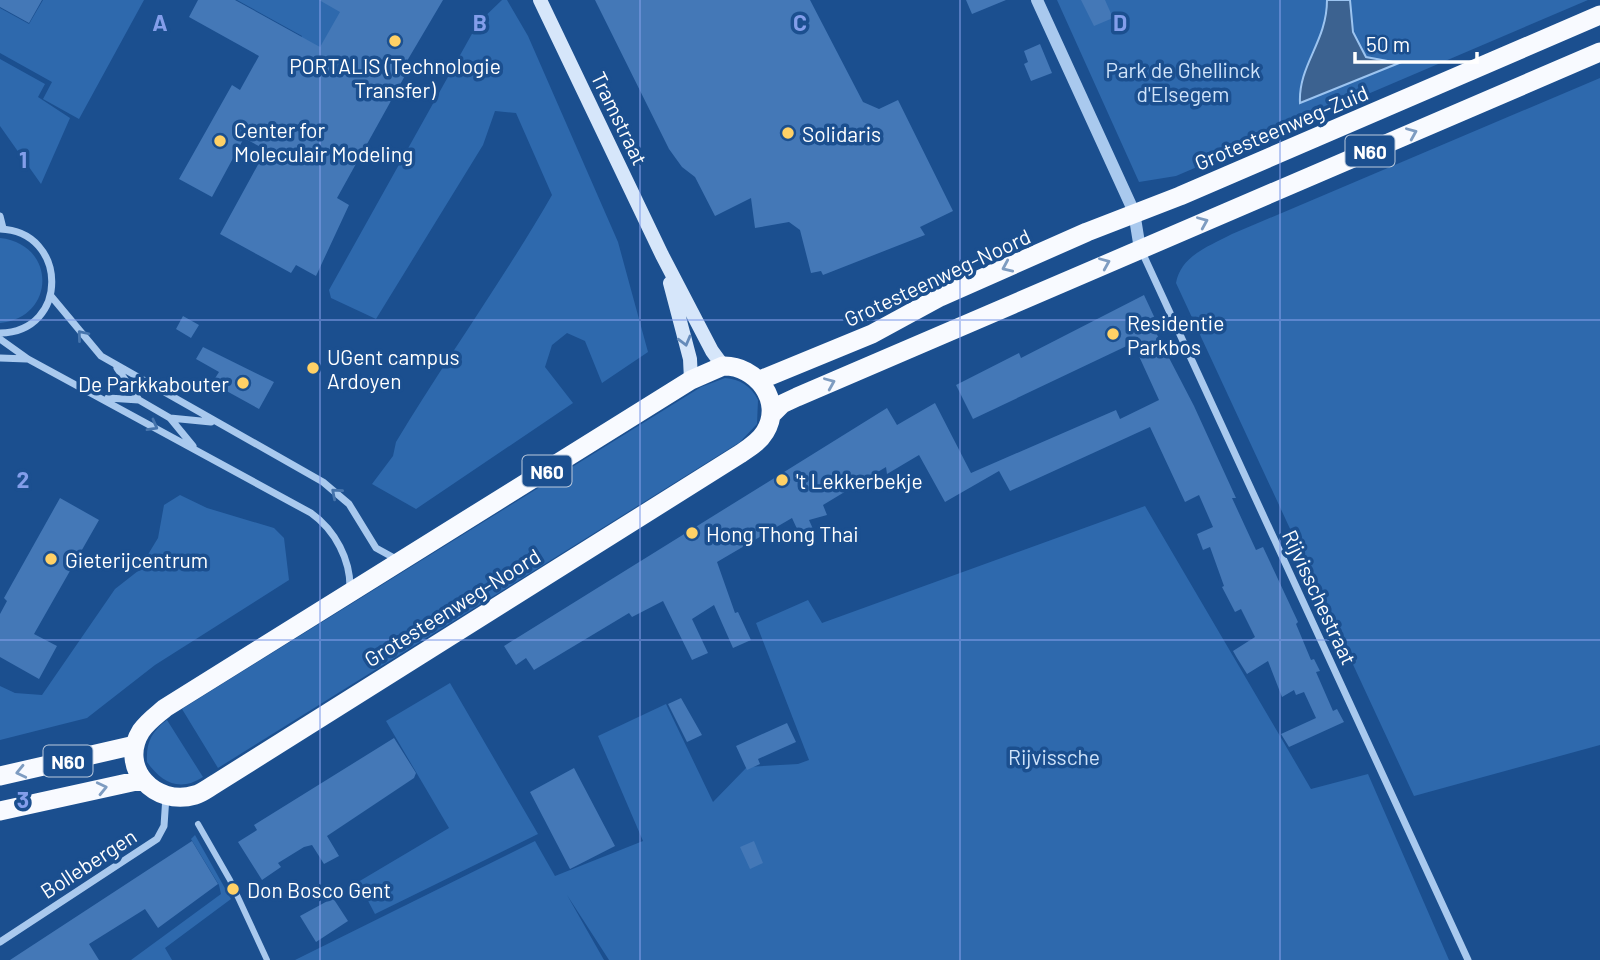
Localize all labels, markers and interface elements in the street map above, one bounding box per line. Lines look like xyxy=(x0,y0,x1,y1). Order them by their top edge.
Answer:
text: A xyxy=(152,8,168,36)
text: B xyxy=(473,8,487,36)
text: C xyxy=(793,8,807,36)
text: D xyxy=(1113,8,1127,36)
scale bar xyxy=(1355,21,1478,65)
text: 50 m xyxy=(1366,31,1410,56)
marker: PORTALIS (Technologie Transfer) xyxy=(387,33,403,49)
place label: PORTALIS (Technologie Transfer) xyxy=(289,53,501,102)
park label: Park de Ghellinck d'Elsegem xyxy=(1105,57,1261,106)
street label: Tramstraat xyxy=(587,67,653,169)
street label: Grotesteenweg-Zuid xyxy=(1190,79,1372,175)
place label: Center for Moleculair Modeling xyxy=(234,117,413,166)
place label: Solidaris xyxy=(802,121,881,146)
marker: Solidaris xyxy=(780,125,796,141)
one-way arrow xyxy=(1405,127,1417,141)
marker: Center for Moleculair Modeling xyxy=(212,133,228,149)
road number: N60 xyxy=(1346,136,1394,167)
text: 1 xyxy=(19,145,27,173)
one-way arrow xyxy=(1196,216,1208,230)
street label: Grotesteenweg-Noord xyxy=(840,223,1034,331)
one-way arrow xyxy=(1098,258,1110,272)
one-way arrow xyxy=(1002,259,1014,273)
place label: Residentie Parkbos xyxy=(1127,310,1224,359)
marker: Residentie Parkbos xyxy=(1105,326,1121,342)
one-way arrow xyxy=(78,330,90,343)
one-way arrow xyxy=(677,334,691,346)
place label: UGent campus Ardoyen xyxy=(327,344,460,393)
marker: UGent campus Ardoyen xyxy=(305,360,321,376)
place label: De Parkkabouter xyxy=(78,371,229,396)
marker: De Parkkabouter xyxy=(235,375,251,391)
one-way arrow xyxy=(823,377,835,391)
one-way arrow xyxy=(146,418,158,431)
road number: N60 xyxy=(522,456,572,486)
text: 2 xyxy=(17,465,29,493)
place label: 't Lekkerbekje xyxy=(796,468,923,493)
marker: 't Lekkerbekje xyxy=(774,472,790,488)
one-way arrow xyxy=(332,489,345,501)
place label: Hong Thong Thai xyxy=(706,521,859,546)
marker: Hong Thong Thai xyxy=(684,525,700,541)
street label: Rijvisschestraat xyxy=(1278,526,1362,668)
street label: Grotesteenweg-Noord xyxy=(359,543,545,671)
place label: Gieterijcentrum xyxy=(65,547,208,572)
marker: Gieterijcentrum xyxy=(43,551,59,567)
park label: Rijvissche xyxy=(1008,744,1100,769)
road number: N60 xyxy=(43,746,92,776)
one-way arrow xyxy=(15,763,27,778)
one-way arrow xyxy=(96,781,108,796)
text: 3 xyxy=(17,785,29,813)
street label: Bollebergen xyxy=(35,823,141,903)
place label: Don Bosco Gent xyxy=(247,877,391,902)
marker: Don Bosco Gent xyxy=(225,881,241,897)

